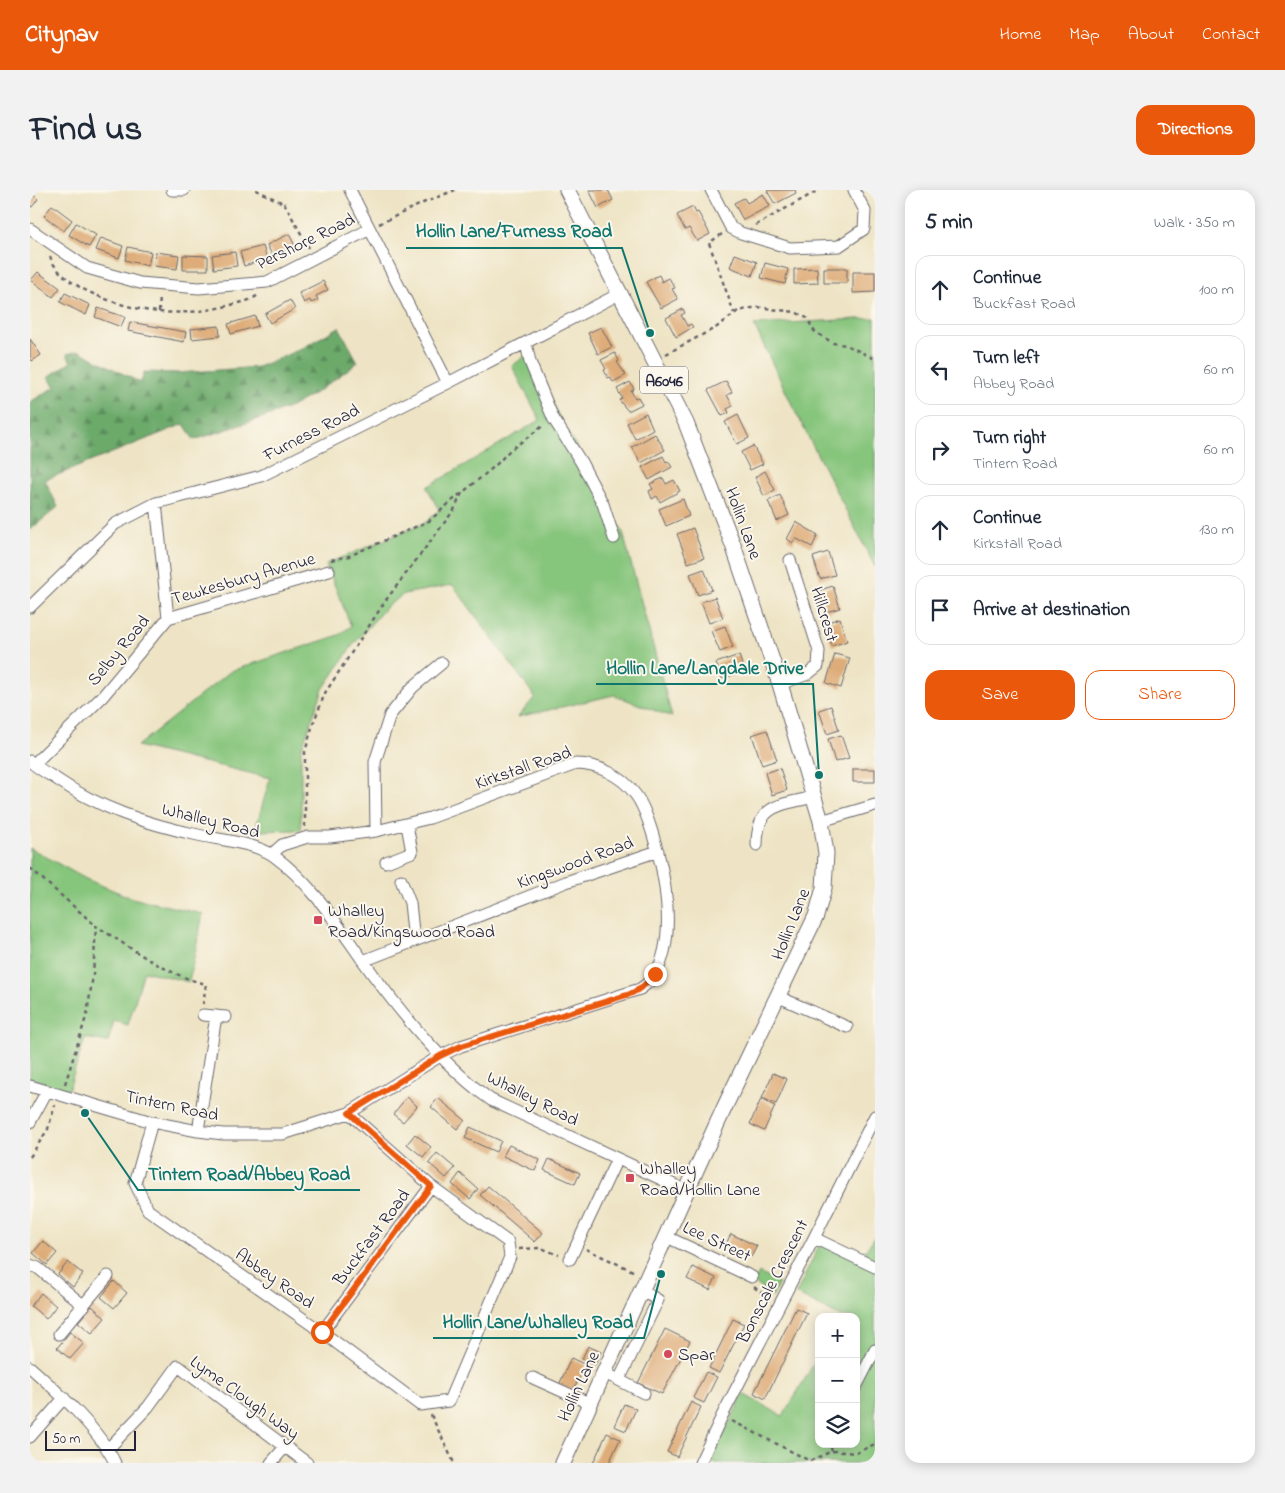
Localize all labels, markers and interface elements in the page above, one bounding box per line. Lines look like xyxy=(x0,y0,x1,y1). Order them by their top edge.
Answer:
text: Citynav xyxy=(25,18,98,53)
text: Home xyxy=(1000,22,1041,48)
text: Map xyxy=(1069,22,1100,48)
text: About xyxy=(1128,22,1174,48)
text: Contact xyxy=(1202,22,1260,48)
text: Find us xyxy=(30,105,142,156)
button: Directions xyxy=(1136,105,1255,155)
street label: Pershore Road xyxy=(252,208,360,278)
text: 5 min xyxy=(925,208,973,238)
text: Walk · 350 m xyxy=(1154,211,1235,235)
callout: Hollin Lane/Furness Road xyxy=(406,214,622,248)
text: Hollin Lane/Furness Road xyxy=(416,219,612,246)
text: Continue xyxy=(973,265,1041,292)
icon: ahead xyxy=(926,276,954,304)
text: 100 m xyxy=(1199,278,1234,302)
text: Buckfast Road xyxy=(973,292,1075,316)
text: Turn left xyxy=(973,345,1040,372)
icon: left xyxy=(926,356,954,384)
text: 60 m xyxy=(1204,358,1234,382)
road number: A6046 xyxy=(640,366,688,394)
text: Abbey Road xyxy=(973,372,1054,396)
street label: Furness Road xyxy=(258,398,365,470)
text: Turn right xyxy=(973,425,1046,452)
icon: right xyxy=(926,436,954,464)
text: 60 m xyxy=(1204,438,1234,462)
text: Tintern Road xyxy=(973,452,1057,476)
street label: Hollin Lane xyxy=(717,484,768,564)
text: Continue xyxy=(973,505,1041,532)
icon: ahead xyxy=(926,516,954,544)
text: 130 m xyxy=(1199,518,1234,542)
text: Kirkstall Road xyxy=(973,532,1062,556)
street label: Tewkesbury Avenue xyxy=(169,547,319,613)
street label: Hillcrest xyxy=(802,584,844,645)
icon: arrive xyxy=(926,596,954,624)
text: Arrive at destination xyxy=(973,597,1130,624)
street label: Selby Road xyxy=(82,610,157,693)
callout: Hollin Lane/Langdale Drive xyxy=(596,650,813,684)
text: Hollin Lane/Langdale Drive xyxy=(606,656,804,685)
button: Save xyxy=(925,670,1075,720)
button: Share xyxy=(1085,670,1235,720)
street label: Kirkstall Road xyxy=(472,740,575,797)
street label: Whalley Road xyxy=(159,797,262,847)
street label: Kingswood Road xyxy=(514,831,638,898)
street label: Hollin Lane xyxy=(766,884,818,965)
place label: Whalley Road/Kingswood Road xyxy=(328,899,495,947)
marker: Whalley Road/Kingswood Road xyxy=(312,914,324,926)
route end xyxy=(644,963,667,986)
street label: Whalley Road xyxy=(482,1065,583,1134)
street label: Tintern Road xyxy=(123,1084,221,1130)
callout: Tintern Road/Abbey Road xyxy=(138,1156,360,1190)
place label: Whalley Road/Hollin Lane xyxy=(640,1157,761,1204)
text: Tintern Road/Abbey Road xyxy=(148,1162,350,1191)
marker: Whalley Road/Hollin Lane xyxy=(624,1172,636,1184)
street label: Buckfast Road xyxy=(327,1184,418,1293)
street label: Bonscale Crescent xyxy=(731,1215,816,1350)
street label: Lee Street xyxy=(678,1216,755,1270)
street label: Abbey Road xyxy=(229,1243,319,1316)
callout: Hollin Lane/Whalley Road xyxy=(433,1304,644,1338)
text: Hollin Lane/Whalley Road xyxy=(443,1310,634,1339)
map controls xyxy=(815,1313,860,1448)
button: + xyxy=(815,1313,860,1358)
route start xyxy=(311,1321,334,1344)
place label: Spar xyxy=(678,1343,715,1369)
street label: Hollin Lane xyxy=(552,1346,608,1426)
marker: Spar xyxy=(662,1348,674,1360)
street label: Lyme Clough Way xyxy=(183,1350,304,1448)
button: − xyxy=(815,1358,860,1403)
button: layers xyxy=(815,1403,860,1448)
scale bar xyxy=(45,1428,136,1451)
text: 50 m xyxy=(52,1429,80,1450)

